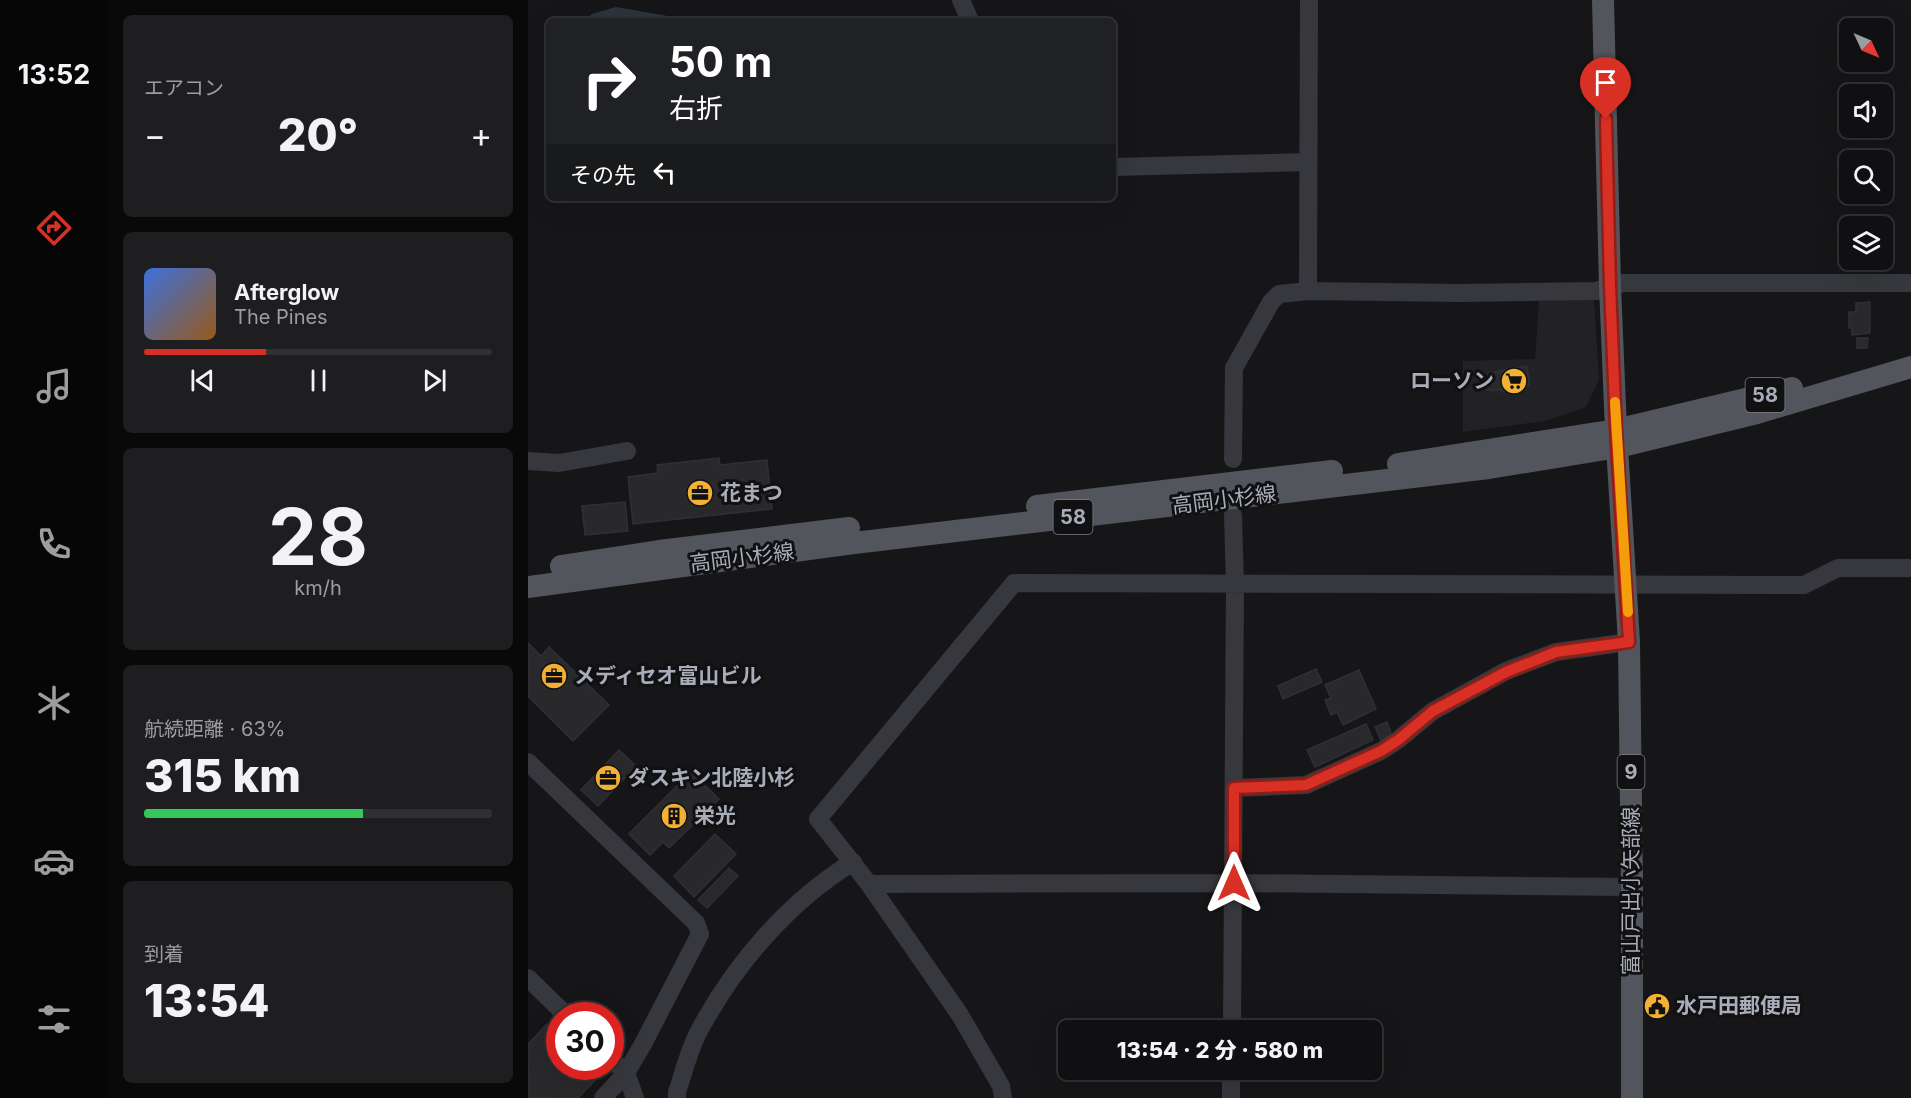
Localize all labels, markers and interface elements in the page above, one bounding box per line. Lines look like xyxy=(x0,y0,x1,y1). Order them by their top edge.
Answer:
north arrow xyxy=(1839,18,1893,72)
map controls xyxy=(1839,18,1893,270)
text: 50 m xyxy=(669,36,772,87)
icon: right xyxy=(570,42,648,120)
pin xyxy=(1580,57,1631,119)
text: 13:52 xyxy=(18,58,90,91)
icon: arrive xyxy=(1589,66,1622,99)
text: エアコン xyxy=(144,76,224,100)
button: sound xyxy=(1839,84,1893,138)
text: 右折 xyxy=(669,92,723,125)
text: 20° xyxy=(278,107,358,162)
text: − xyxy=(144,115,166,155)
text: + xyxy=(470,115,492,155)
button: search xyxy=(1839,150,1893,204)
icon: left xyxy=(648,156,681,189)
text: その先 xyxy=(570,162,636,188)
icon: directions xyxy=(33,207,75,249)
button: layers xyxy=(1839,216,1893,270)
text: Afterglow xyxy=(234,279,339,305)
text: The Pines xyxy=(234,305,328,329)
icon: previous xyxy=(186,364,219,397)
icon: pause xyxy=(302,364,335,397)
icon: next xyxy=(418,364,451,397)
icon: music xyxy=(33,365,75,407)
supermarket icon: ローソン xyxy=(1499,366,1529,396)
place label: ローソン xyxy=(1410,368,1494,393)
road number: 58 xyxy=(1746,378,1784,412)
office icon: 花まつ xyxy=(685,478,715,508)
place label: 花まつ xyxy=(720,480,783,505)
street label: 高岡小杉線 xyxy=(1170,481,1278,518)
text: 28 xyxy=(268,489,368,584)
road number: 58 xyxy=(1054,500,1092,534)
icon: phone xyxy=(33,523,75,565)
street label: 高岡小杉線 xyxy=(688,539,796,576)
text: km/h xyxy=(294,576,342,600)
office icon: メディセオ富山ビル xyxy=(539,661,569,691)
place label: メディセオ富山ビル xyxy=(574,663,762,688)
icon: climate xyxy=(33,682,75,724)
text: 航続距離 · 63% xyxy=(144,717,285,741)
text: 315 km xyxy=(144,748,301,803)
road number: 9 xyxy=(1618,755,1644,789)
office icon: ダスキン北陸小杉 xyxy=(593,763,623,793)
place label: ダスキン北陸小杉 xyxy=(628,765,795,790)
building icon: 栄光 xyxy=(659,801,689,831)
place label: 栄光 xyxy=(694,803,736,828)
street label: 富山戸出小矢部線 xyxy=(1618,807,1643,975)
icon: car xyxy=(33,840,75,882)
position arrow xyxy=(1202,851,1266,915)
text: 到着 xyxy=(144,942,184,966)
text: 13:54 xyxy=(144,973,270,1028)
public building icon: 水戸田郵便局 xyxy=(1642,991,1672,1021)
place label: 水戸田郵便局 xyxy=(1676,993,1802,1018)
icon: filters xyxy=(33,998,75,1040)
speed limit sign: 30 xyxy=(546,1002,624,1080)
text: 13:54 · 2 分 · 580 m xyxy=(1117,1037,1323,1063)

